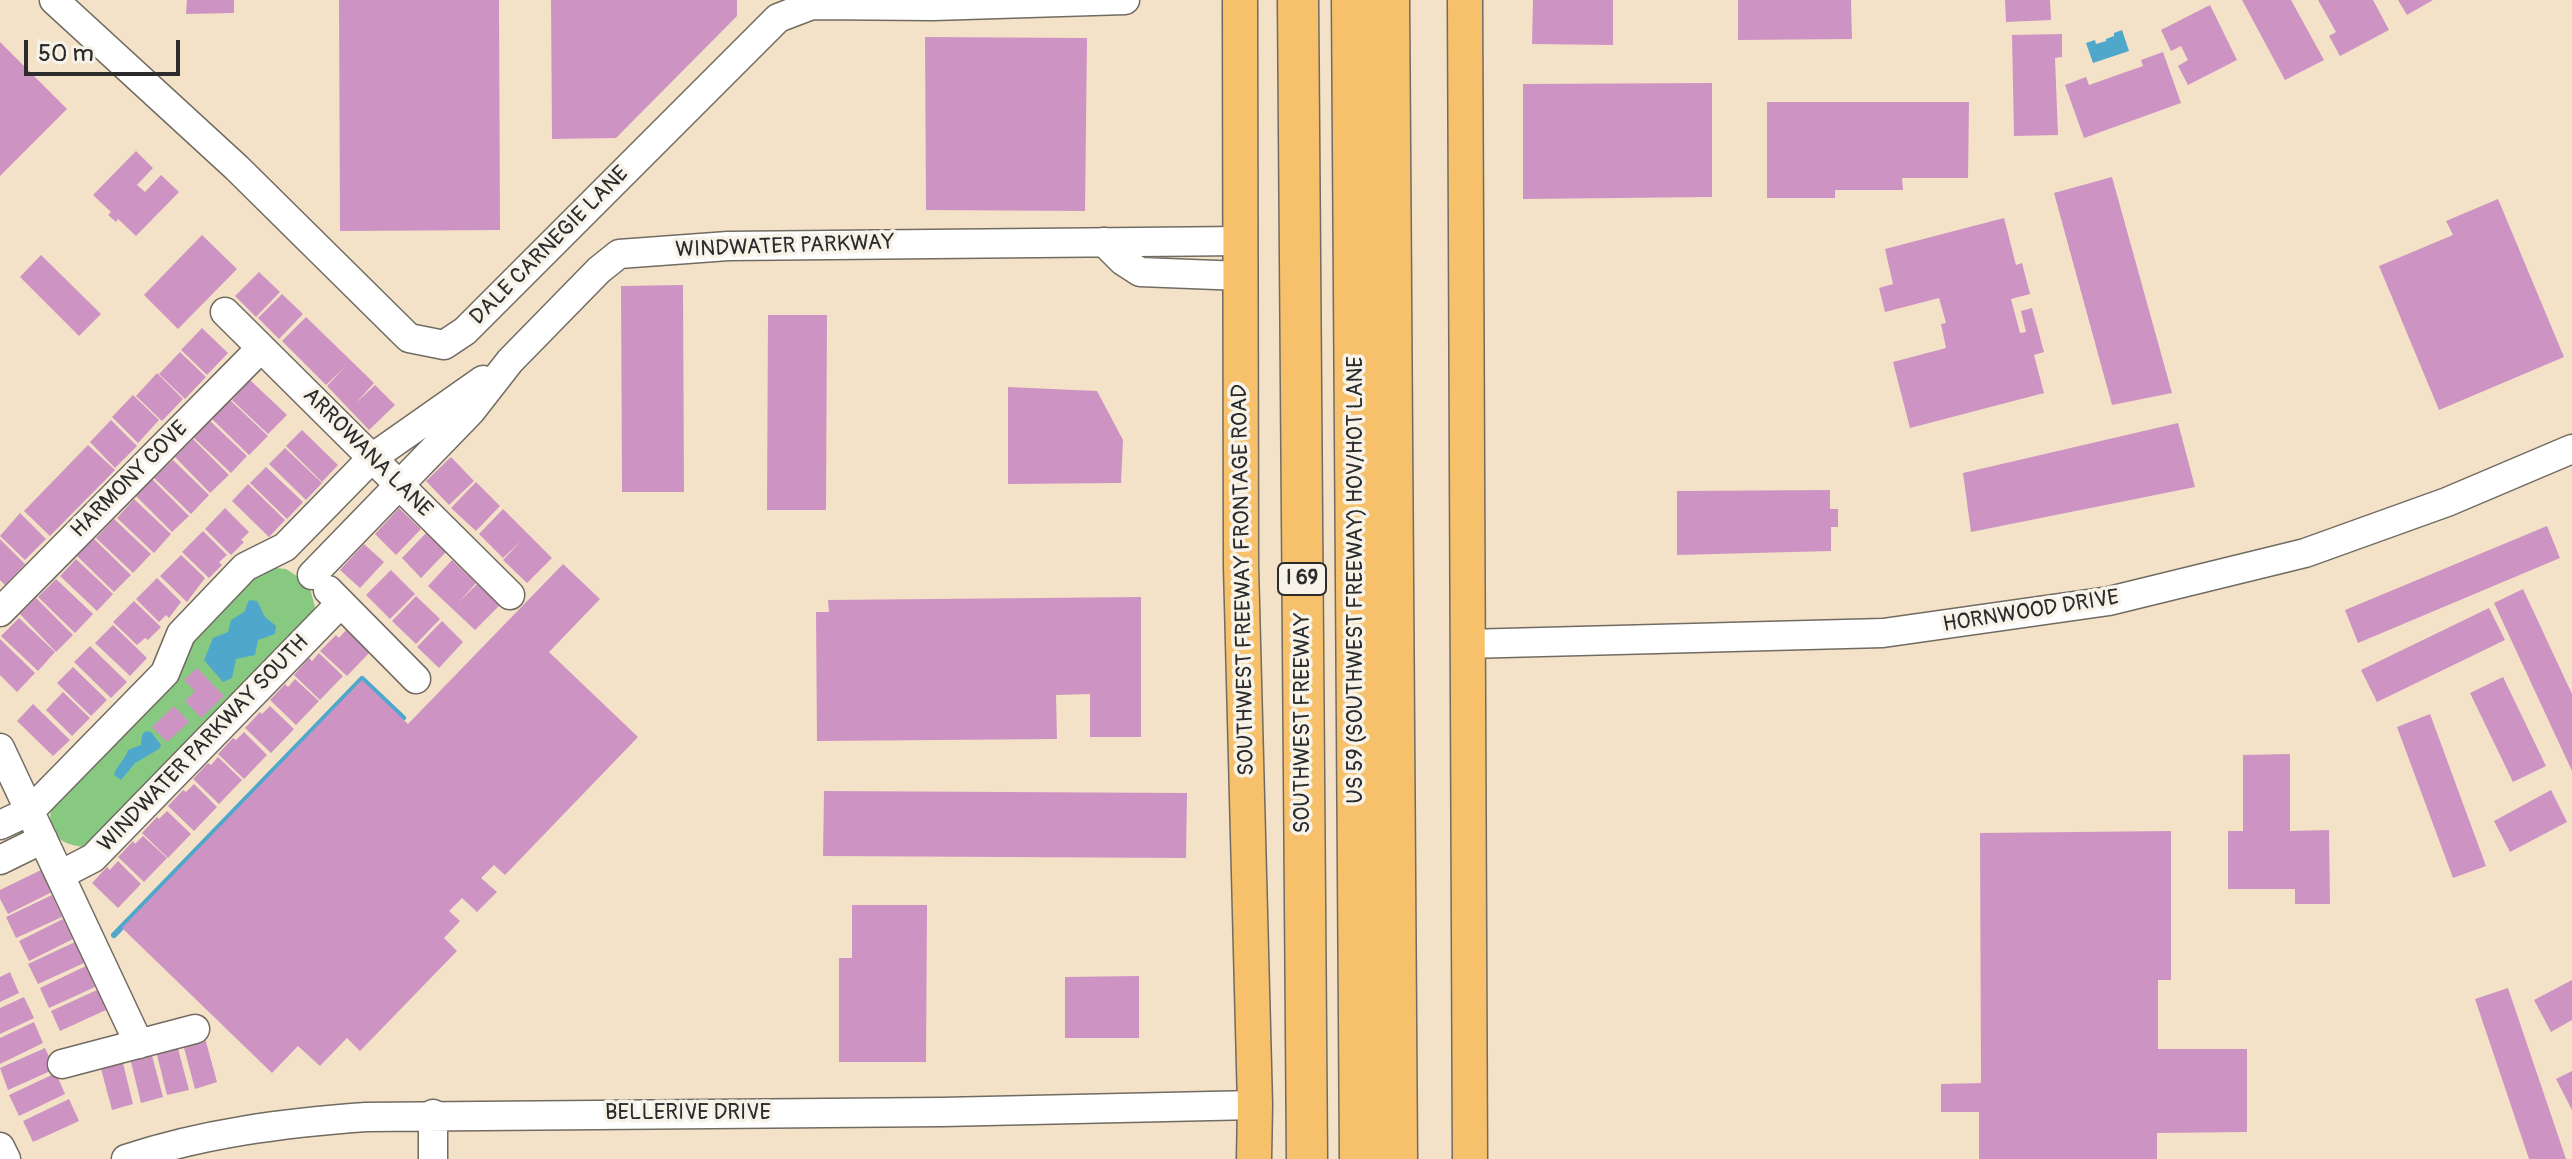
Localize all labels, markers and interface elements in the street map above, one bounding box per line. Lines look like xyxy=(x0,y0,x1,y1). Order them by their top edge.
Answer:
scale bar xyxy=(28,24,184,74)
text: 50 m xyxy=(38,39,94,68)
street label: DALE CARNEGIE LANE xyxy=(465,161,635,331)
street label: WINDWATER PARKWAY xyxy=(675,230,895,264)
street label: US 59 (SOUTHWEST FREEWAY) HOV/HOT LANE xyxy=(1343,356,1369,804)
street label: ARROWANA LANE xyxy=(297,383,437,523)
street label: SOUTHWEST FREEWAY FRONTAGE ROAD xyxy=(1227,384,1261,776)
street label: HARMONY COVE xyxy=(66,416,194,544)
road number: I 69 xyxy=(1278,563,1326,595)
street label: HORNWOOD DRIVE xyxy=(1941,585,2121,639)
street label: SOUTHWEST FREEWAY xyxy=(1290,613,1316,833)
street label: WINDWATER PARKWAY SOUTH xyxy=(93,630,315,858)
street label: BELLERIVE DRIVE xyxy=(605,1100,771,1126)

